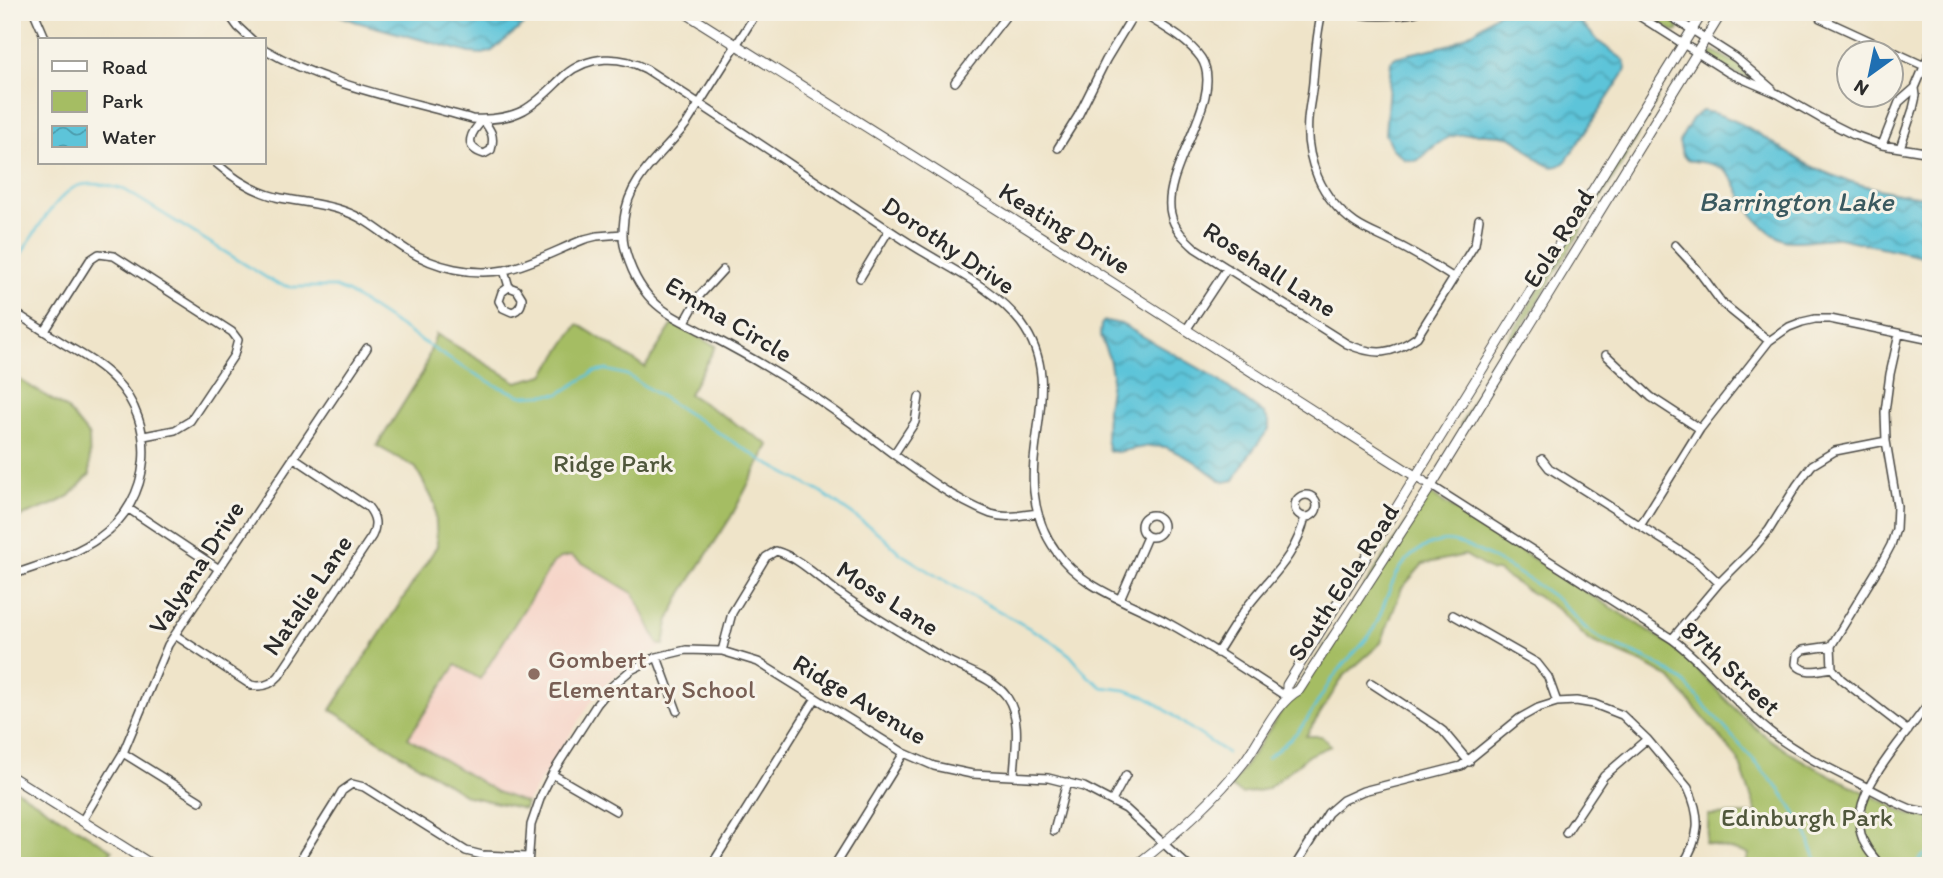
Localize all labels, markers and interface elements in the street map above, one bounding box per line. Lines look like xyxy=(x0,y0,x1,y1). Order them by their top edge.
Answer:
legend xyxy=(38,38,266,164)
north arrow xyxy=(1834,38,1904,108)
text: Road xyxy=(102,54,148,79)
text: N xyxy=(1849,75,1873,101)
text: Park xyxy=(102,88,144,113)
text: Water xyxy=(102,124,156,149)
street label: Keating Drive xyxy=(993,175,1137,281)
street label: Eola Road xyxy=(1515,183,1601,293)
water label: Barrington Lake xyxy=(1698,184,1895,218)
street label: Dorothy Drive xyxy=(876,189,1022,301)
street label: Rosehall Lane xyxy=(1197,214,1343,324)
street label: Emma Circle xyxy=(660,269,798,369)
park label: Ridge Park xyxy=(553,447,674,479)
street label: Valyana Drive xyxy=(141,494,251,640)
street label: South Eola Road xyxy=(1280,496,1406,667)
street label: Natalie Lane xyxy=(255,528,359,662)
street label: Moss Lane xyxy=(831,553,945,643)
street label: 87th Street xyxy=(1674,614,1788,723)
place label: Gombert Elementary School xyxy=(548,643,755,705)
street label: Ridge Avenue xyxy=(787,646,933,752)
marker: Gombert Elementary School xyxy=(526,666,542,682)
park label: Edinburgh Park xyxy=(1721,801,1893,833)

